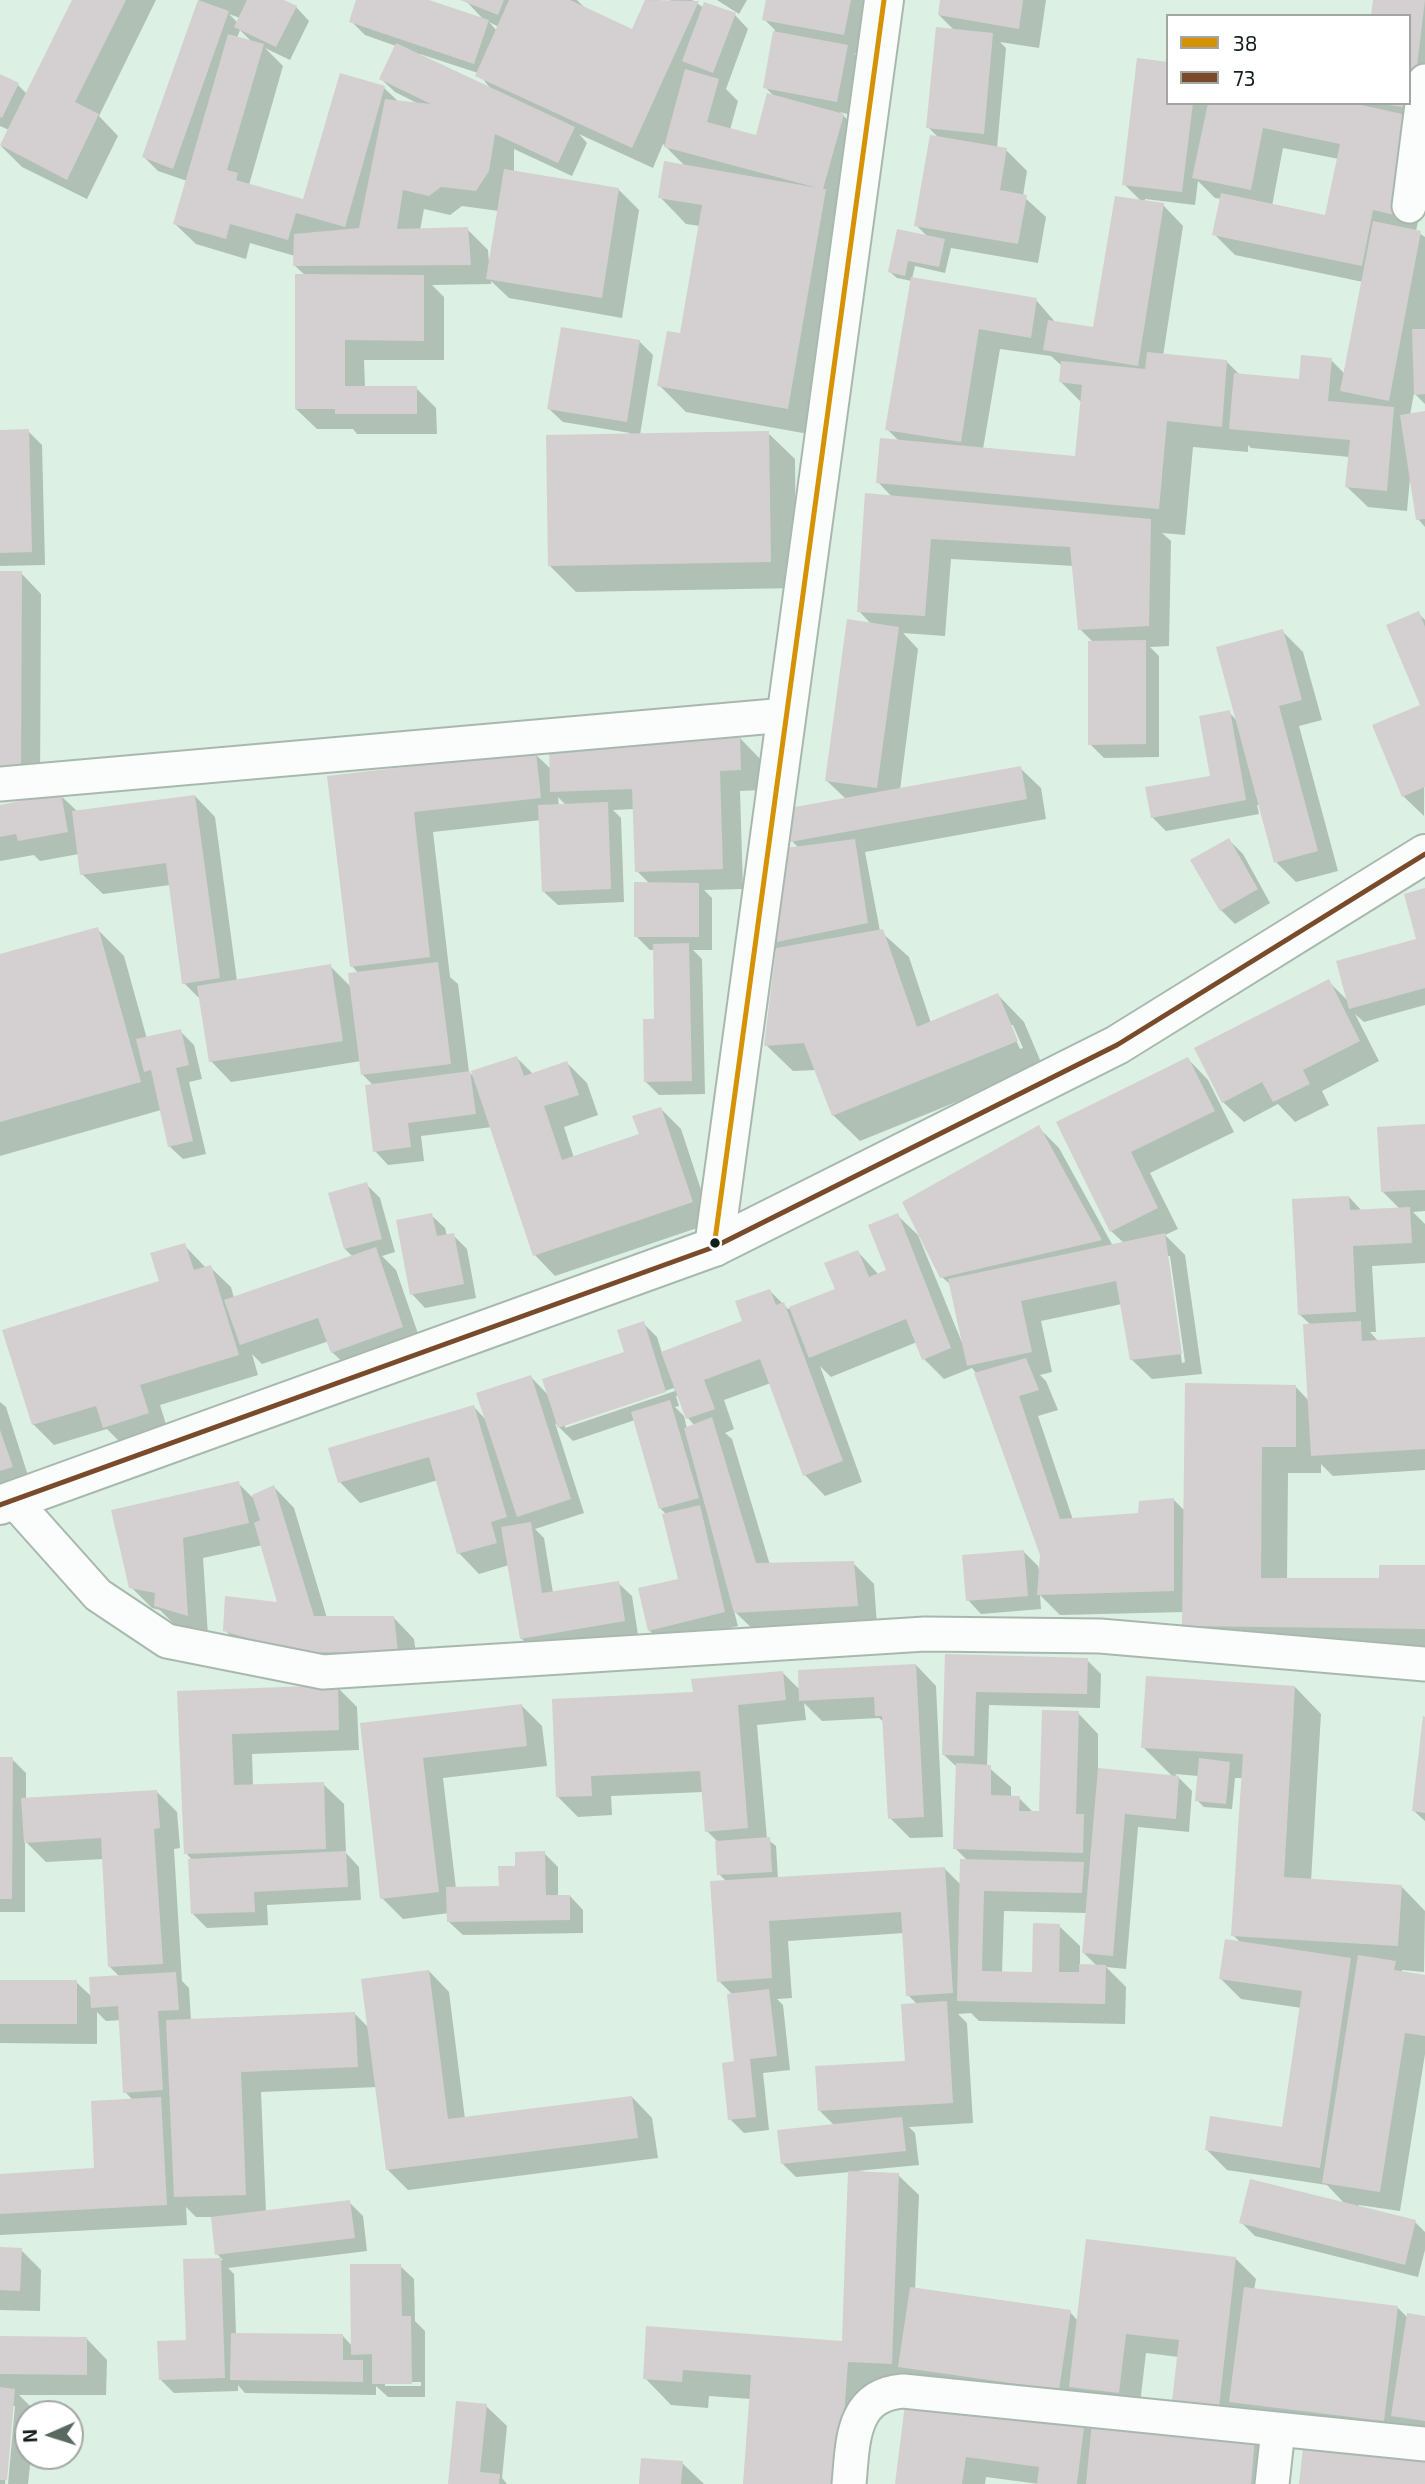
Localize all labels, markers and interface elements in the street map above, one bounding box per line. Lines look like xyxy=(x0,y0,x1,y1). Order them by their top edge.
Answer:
legend xyxy=(1166,14,1411,105)
text: 38 xyxy=(1233,30,1257,55)
text: 73 xyxy=(1233,65,1255,90)
unlabelled marker xyxy=(708,1236,722,1250)
north arrow xyxy=(14,2400,84,2470)
text: N xyxy=(18,2429,41,2443)

